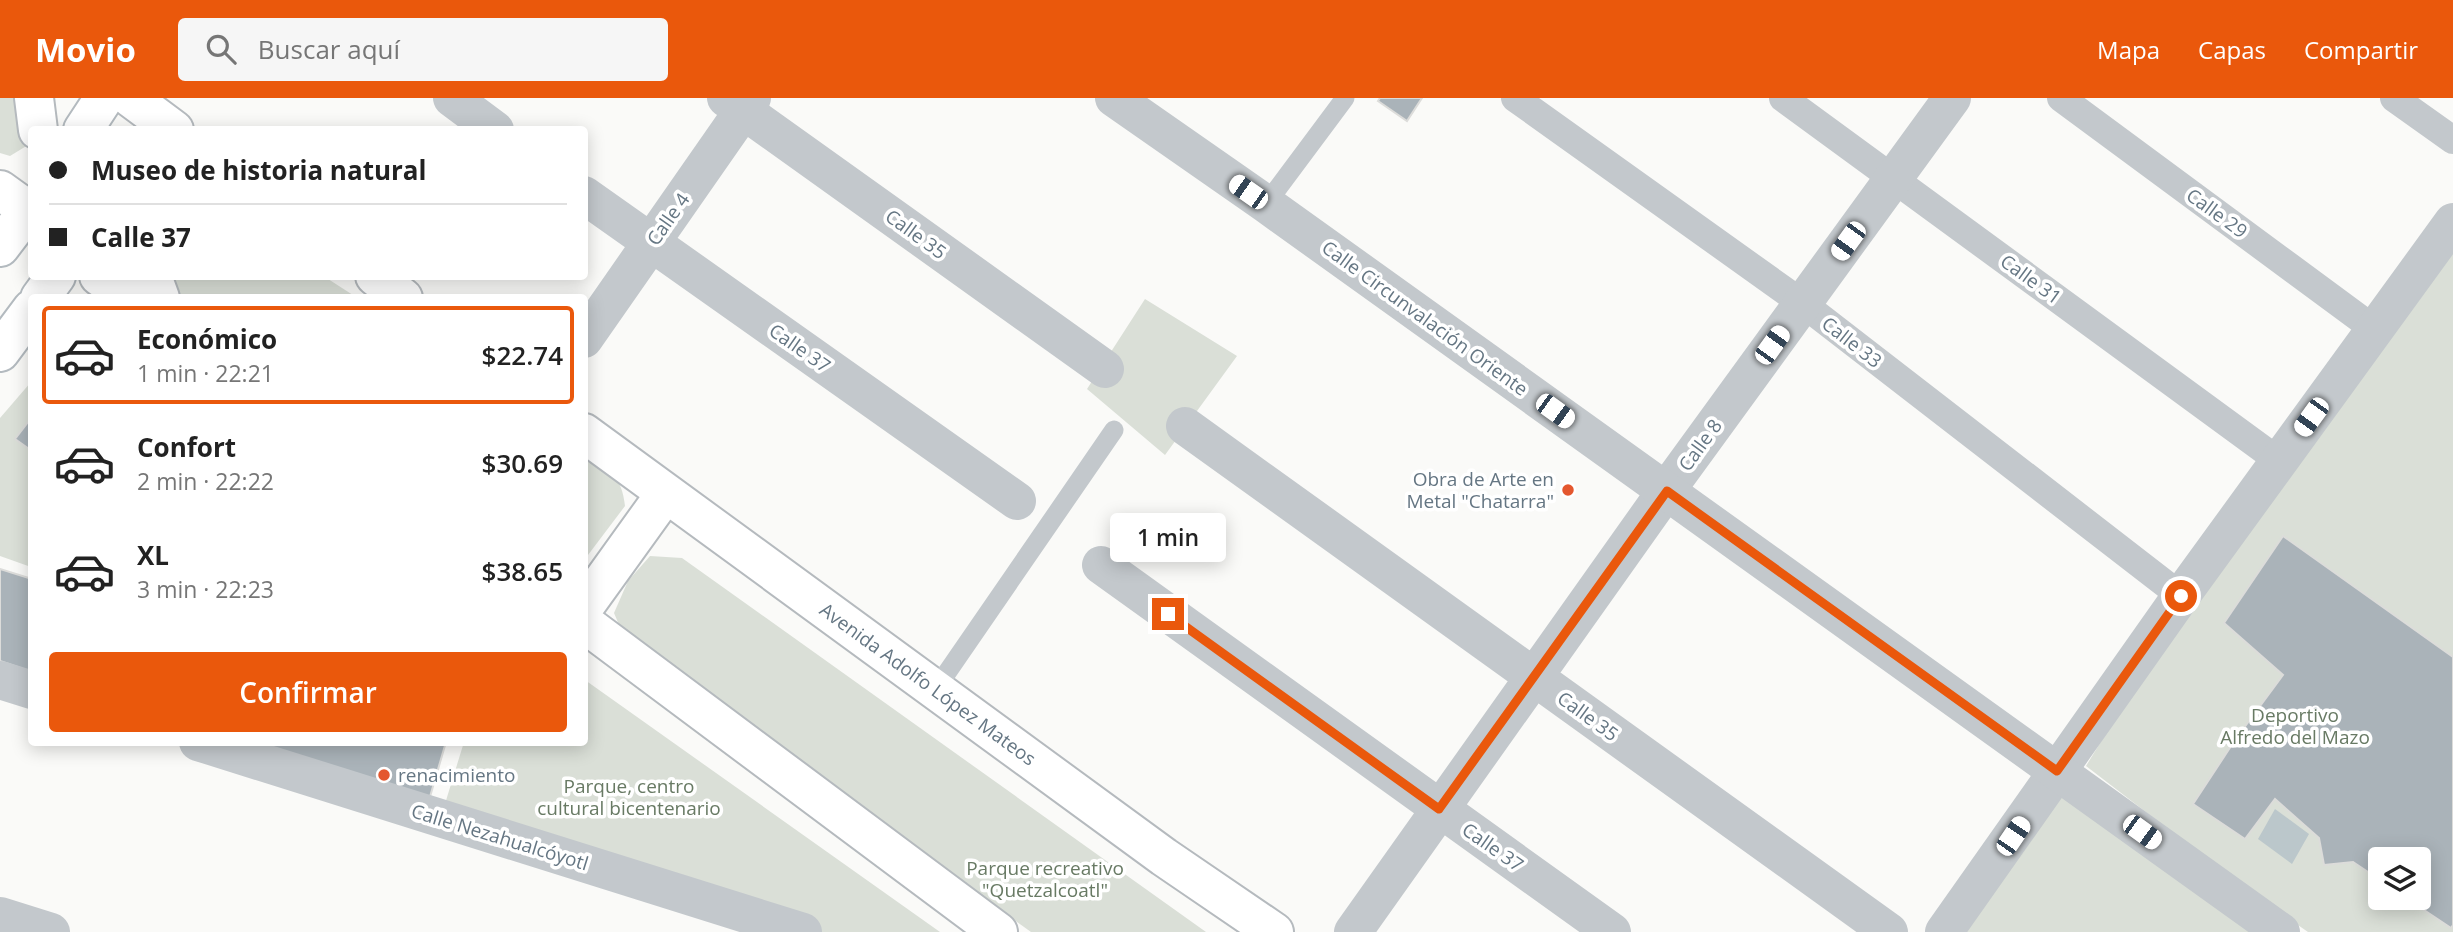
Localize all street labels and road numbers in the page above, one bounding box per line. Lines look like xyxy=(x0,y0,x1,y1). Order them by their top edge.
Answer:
street label: Calle 29 xyxy=(2181,182,2253,244)
street label: Calle 4 xyxy=(641,187,696,250)
street label: Calle 35 xyxy=(880,203,952,265)
street label: Calle Circunvalación Oriente xyxy=(1317,234,1533,402)
street label: Calle 31 xyxy=(1995,248,2067,310)
street label: Calle 33 xyxy=(1817,310,1887,374)
street label: Calle 37 xyxy=(764,317,836,379)
street label: Calle 8 xyxy=(1672,414,1728,476)
street label: Avenida Adolfo López Mateos xyxy=(815,597,1041,771)
street label: Calle 35 xyxy=(1552,685,1624,747)
street label: Calle Nezahualcóyotl xyxy=(408,798,592,876)
street label: Calle 37 xyxy=(1457,816,1529,878)

